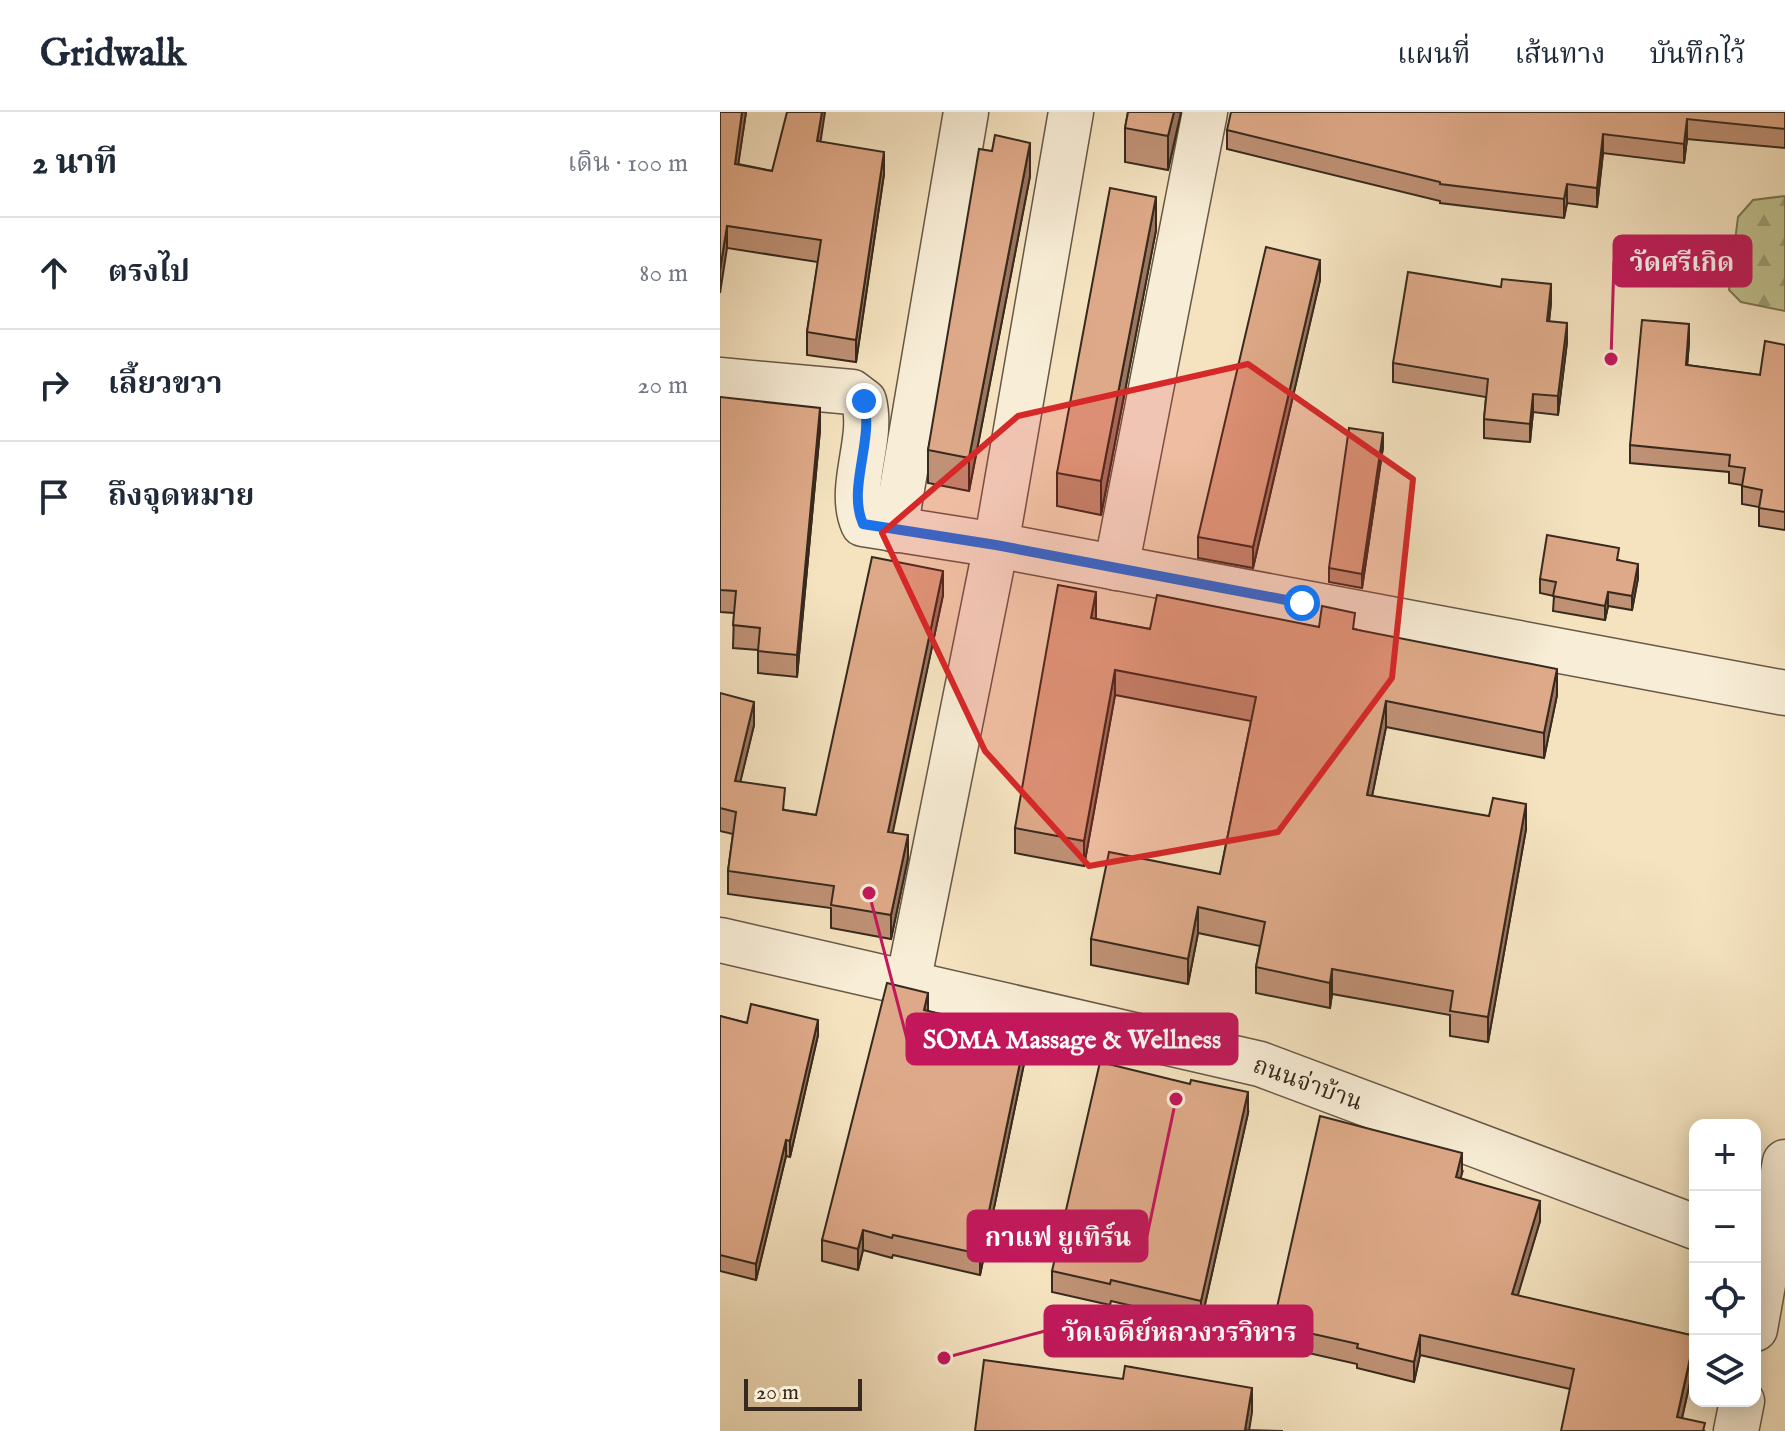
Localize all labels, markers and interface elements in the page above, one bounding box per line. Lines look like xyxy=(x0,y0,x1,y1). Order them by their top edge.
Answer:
text: Gridwalk xyxy=(40,31,186,79)
text: แผนที่ xyxy=(1397,38,1470,73)
text: เส้นทาง xyxy=(1514,38,1606,73)
text: บันทึกไว้ xyxy=(1650,38,1745,73)
text: 2 นาที xyxy=(32,142,118,185)
text: เดิน · 100 m xyxy=(567,147,688,180)
callout: วัดศรีเกิด xyxy=(1614,236,1751,286)
text: วัดศรีเกิด xyxy=(1630,247,1734,280)
icon: ahead xyxy=(32,251,76,295)
text: ตรงไป xyxy=(108,254,190,292)
text: 80 m xyxy=(639,257,688,290)
icon: right xyxy=(32,363,76,407)
text: เลี้ยวขวา xyxy=(108,366,222,404)
text: 20 m xyxy=(637,369,688,402)
route end xyxy=(846,383,882,419)
icon: arrive xyxy=(32,475,76,519)
text: ถึงจุดหมาย xyxy=(108,478,254,516)
route start xyxy=(1284,585,1320,621)
callout: SOMA Massage & Wellness xyxy=(907,1014,1237,1064)
text: SOMA Massage & Wellness xyxy=(923,1024,1221,1057)
street label: ถนนจ่าบ้าน xyxy=(1248,1050,1367,1119)
map controls xyxy=(1689,1119,1761,1407)
button: + xyxy=(1689,1119,1761,1191)
button: − xyxy=(1689,1191,1761,1263)
callout: กาแฟ ยูเทิร์น xyxy=(968,1211,1147,1261)
text: กาแฟ ยูเทิร์น xyxy=(985,1221,1131,1255)
button: locate xyxy=(1689,1263,1761,1335)
callout: วัดเจดีย์หลวงวรวิหาร xyxy=(1045,1306,1312,1356)
text: วัดเจดีย์หลวงวรวิหาร xyxy=(1061,1316,1297,1350)
button: layers xyxy=(1689,1335,1761,1407)
scale bar xyxy=(744,1375,862,1411)
text: 20 m xyxy=(756,1379,799,1407)

